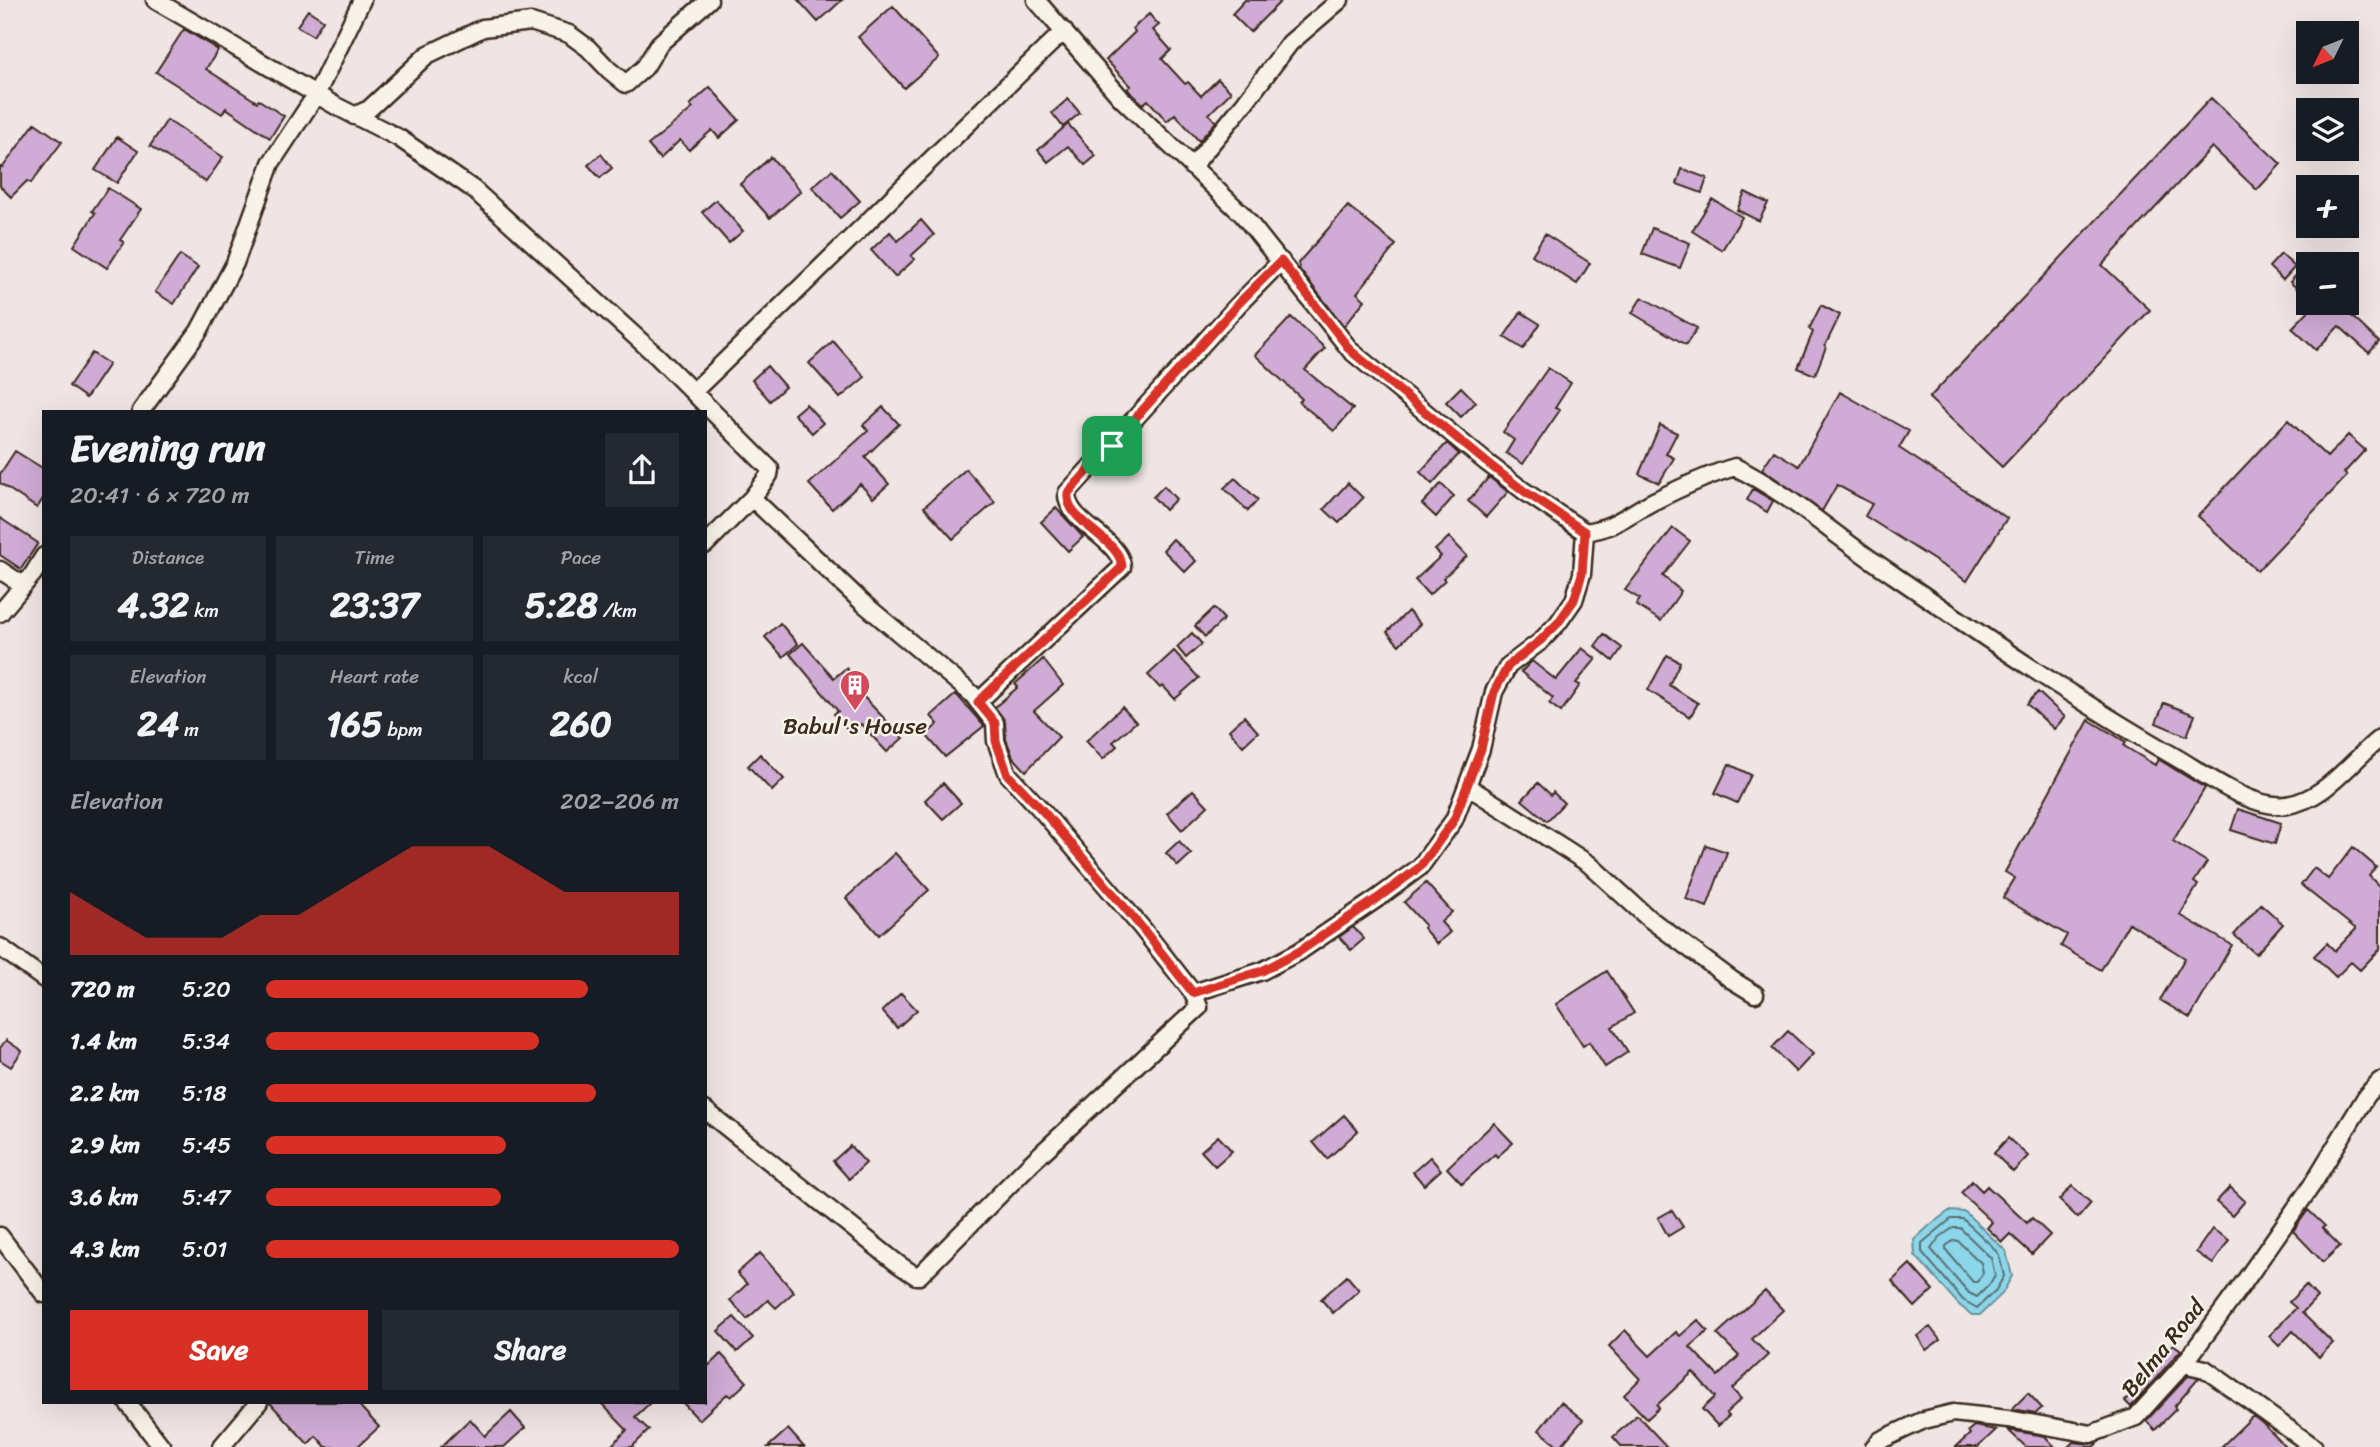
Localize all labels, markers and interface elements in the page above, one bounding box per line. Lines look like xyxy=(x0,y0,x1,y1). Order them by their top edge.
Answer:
north arrow xyxy=(2296,21,2359,84)
map controls xyxy=(2296,21,2359,315)
button: layers xyxy=(2296,98,2359,161)
button: + xyxy=(2296,175,2359,238)
button: − xyxy=(2296,252,2359,315)
text: Evening run xyxy=(70,415,266,482)
pin xyxy=(1082,416,1142,476)
icon: arrive xyxy=(1093,427,1131,465)
button: share xyxy=(605,433,679,507)
text: 20:41 · 6 × 720 m xyxy=(70,475,250,516)
text: Distance xyxy=(132,541,204,574)
text: Time xyxy=(354,541,395,574)
text: Pace xyxy=(561,541,601,574)
text: 4.32 xyxy=(117,574,189,636)
text: 23:37 xyxy=(330,574,419,636)
text: 5:28 xyxy=(525,574,598,636)
text: km xyxy=(189,594,219,627)
text: /km xyxy=(598,594,637,627)
text: Elevation xyxy=(130,660,207,693)
text: Heart rate xyxy=(330,660,419,693)
text: kcal xyxy=(564,660,598,693)
building icon: Babul's House xyxy=(838,668,872,712)
text: 24 xyxy=(137,693,179,755)
text: 165 xyxy=(326,693,383,755)
text: 260 xyxy=(550,693,612,755)
place label: Babul's House xyxy=(783,706,927,747)
text: m xyxy=(179,713,199,746)
text: bpm xyxy=(383,713,423,746)
text: Elevation xyxy=(70,781,163,822)
text: 202–206 m xyxy=(560,781,679,822)
text: 720 m xyxy=(70,969,135,1010)
text: 5:20 xyxy=(182,969,231,1010)
text: 1.4 km xyxy=(70,1021,137,1062)
text: 5:34 xyxy=(182,1021,230,1062)
text: 2.2 km xyxy=(70,1073,139,1114)
text: 5:18 xyxy=(182,1073,227,1114)
text: 2.9 km xyxy=(70,1125,140,1166)
text: 5:45 xyxy=(182,1125,231,1166)
text: 3.6 km xyxy=(70,1177,139,1218)
text: 5:47 xyxy=(182,1177,231,1218)
text: 4.3 km xyxy=(70,1229,140,1270)
text: 5:01 xyxy=(182,1229,227,1270)
street label: Belma Road xyxy=(2110,1288,2217,1406)
button: Save xyxy=(70,1310,368,1390)
button: Share xyxy=(382,1310,679,1390)

